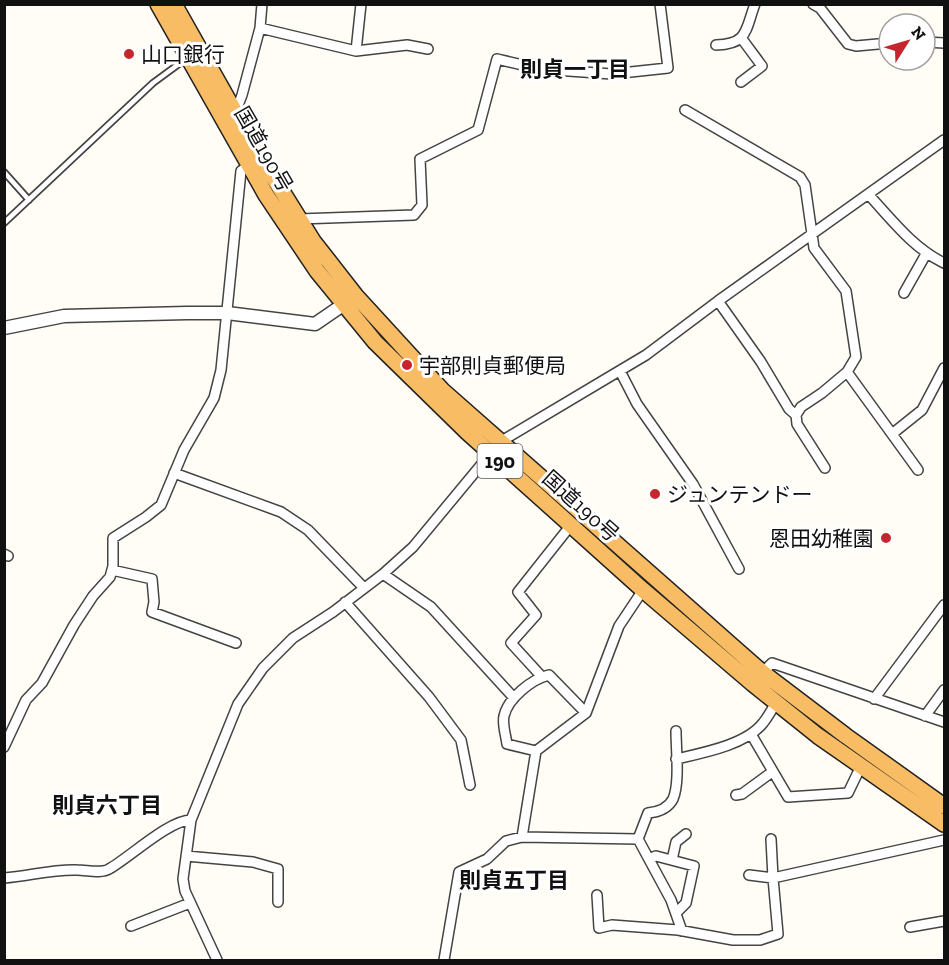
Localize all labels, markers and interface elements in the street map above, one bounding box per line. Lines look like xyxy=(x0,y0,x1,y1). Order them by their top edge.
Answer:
north arrow xyxy=(877,12,937,72)
text: N xyxy=(907,23,930,44)
place label: 山口銀行 xyxy=(141,42,225,67)
marker: 山口銀行 xyxy=(122,47,136,61)
district label: 則貞一丁目 xyxy=(520,56,630,83)
street label: 国道190号 xyxy=(230,102,298,196)
place label: 宇部則貞郵便局 xyxy=(419,353,566,378)
marker: 宇部則貞郵便局 xyxy=(400,358,414,372)
road number: 190 xyxy=(478,444,522,478)
street label: 国道190号 xyxy=(538,465,624,547)
place label: ジュンテンドー xyxy=(667,482,813,507)
marker: ジュンテンドー xyxy=(648,487,662,501)
place label: 恩田幼稚園 xyxy=(769,526,874,551)
marker: 恩田幼稚園 xyxy=(879,531,893,545)
district label: 則貞六丁目 xyxy=(52,792,162,819)
district label: 則貞五丁目 xyxy=(459,867,569,894)

